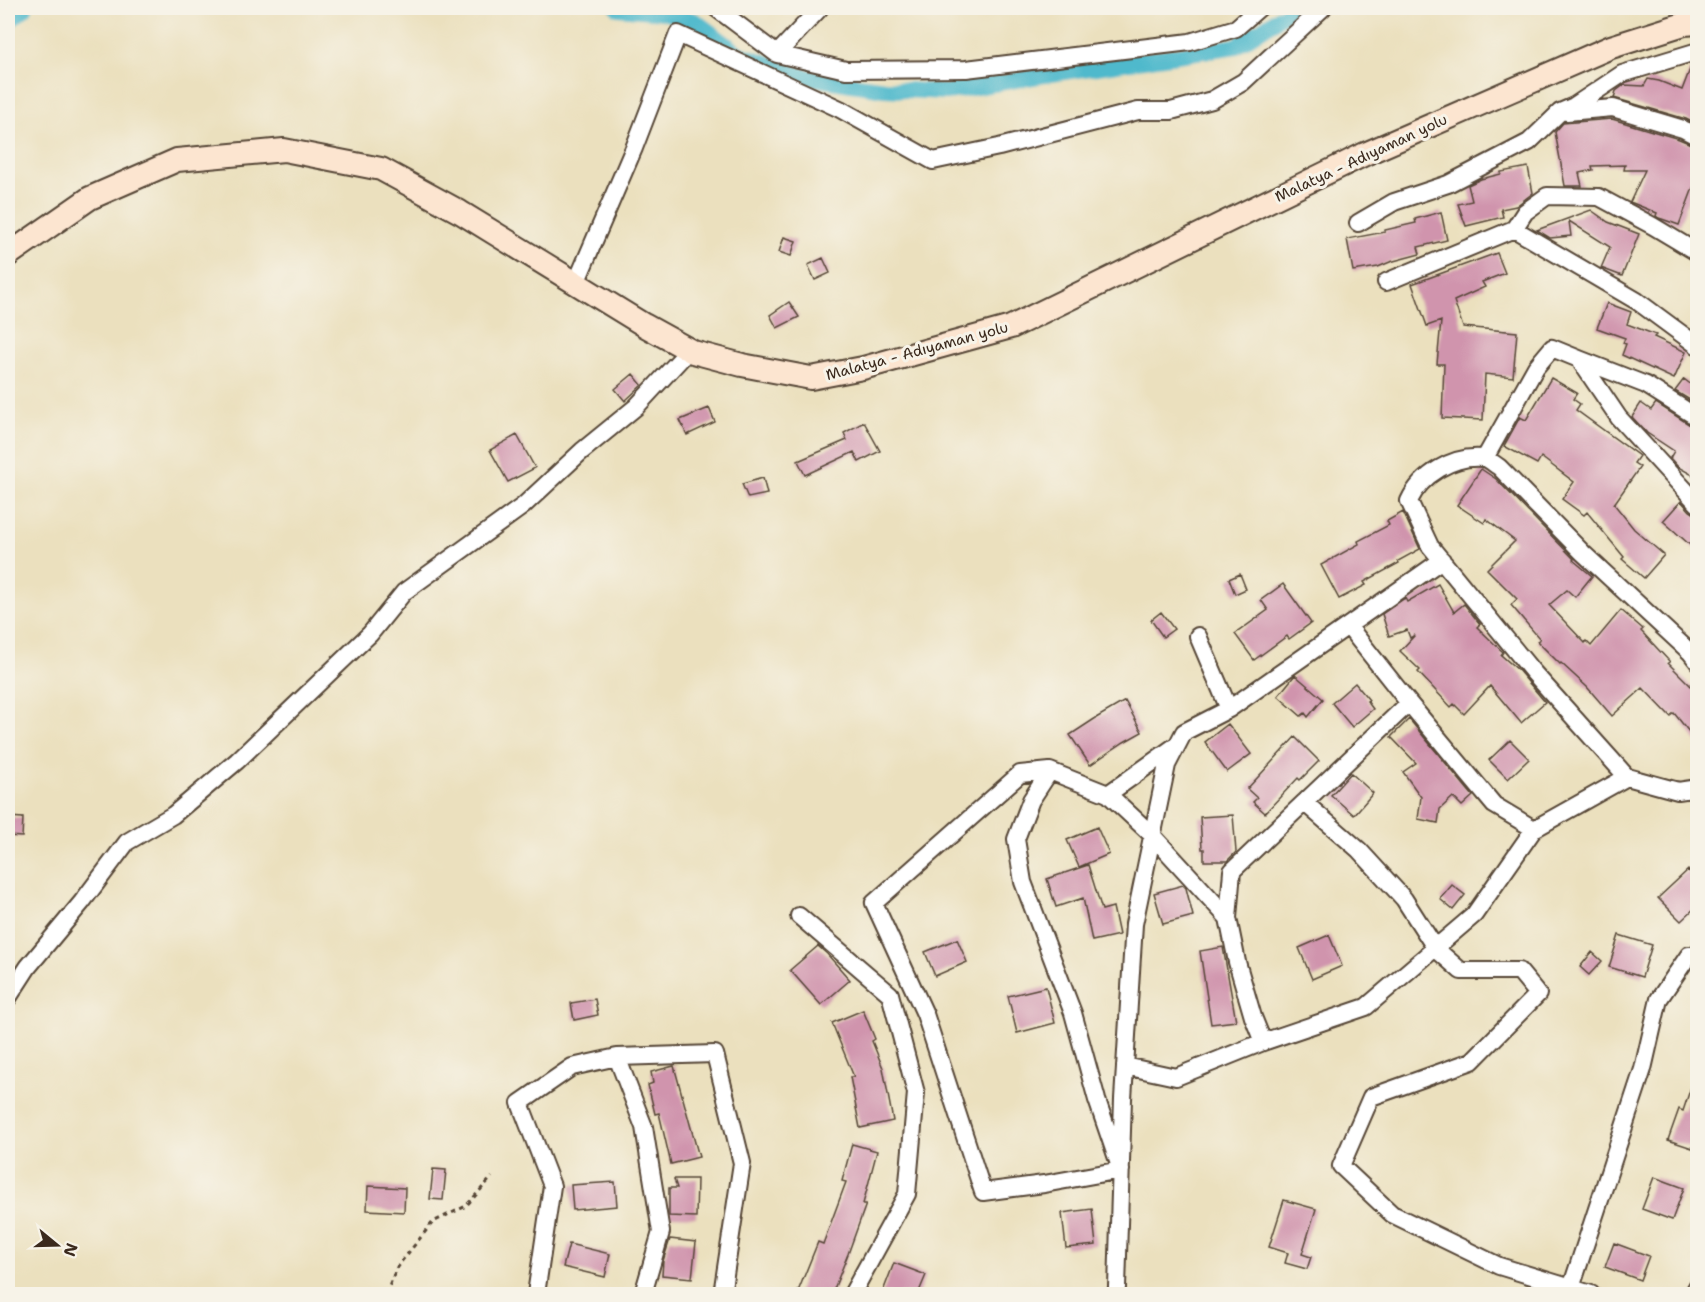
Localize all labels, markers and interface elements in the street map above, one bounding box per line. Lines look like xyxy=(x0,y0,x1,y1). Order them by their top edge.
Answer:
street label: Malatya - Adıyaman yolu xyxy=(1272,109,1450,207)
street label: Malatya - Adıyaman yolu xyxy=(824,317,1010,385)
north arrow xyxy=(27,1215,87,1275)
text: N xyxy=(59,1240,83,1259)

